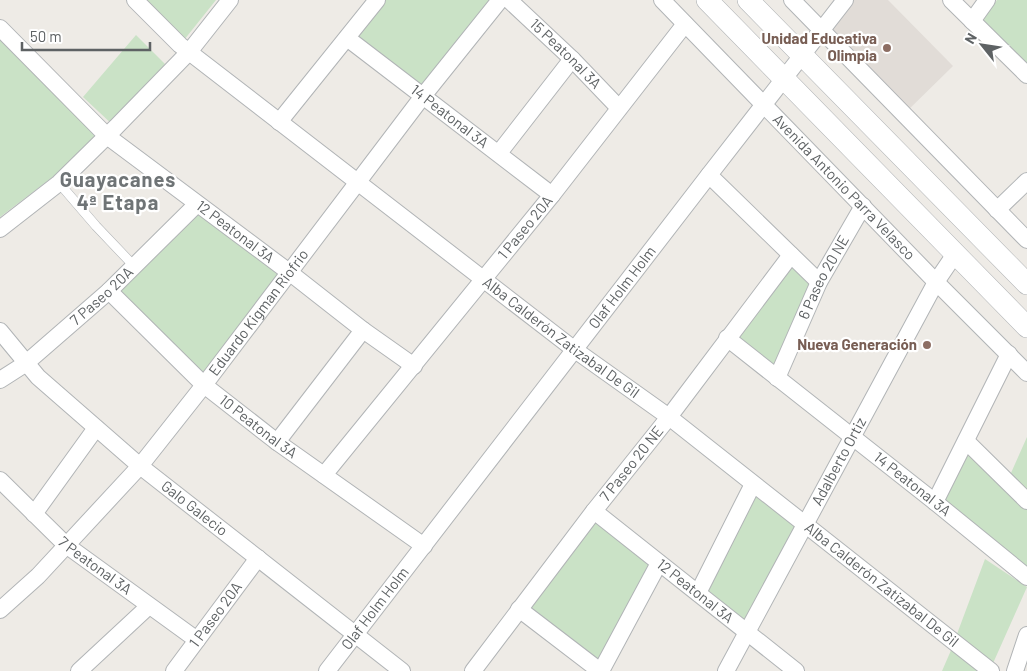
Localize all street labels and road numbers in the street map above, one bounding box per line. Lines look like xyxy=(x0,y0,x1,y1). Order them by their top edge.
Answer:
street label: 15 Peatonal 3A xyxy=(527,14,606,92)
street label: 14 Peatonal 3A xyxy=(408,80,492,151)
street label: Avenida Antonio Parra Velasco xyxy=(770,110,920,263)
street label: 1 Paseo 20A xyxy=(493,192,556,262)
street label: 12 Peatonal 3A xyxy=(193,196,278,266)
street label: 6 Paseo 20 NE xyxy=(794,232,852,322)
street label: Olaf Holm Holm xyxy=(584,242,659,332)
street label: Eduardo Kigman Riofrio xyxy=(204,245,312,379)
street label: 7 Paseo 20A xyxy=(66,263,136,329)
street label: Alba Calderón Zatizabal De Gil xyxy=(480,272,643,401)
street label: 10 Peatonal 3A xyxy=(216,390,301,462)
street label: Adalberto Ortiz xyxy=(807,414,869,508)
street label: 7 Paseo 20 NE xyxy=(595,422,666,505)
street label: 14 Peatonal 3A xyxy=(871,447,955,519)
street label: Galo Galecio xyxy=(158,476,232,539)
street label: Alba Calderón Zatizabal De Gil xyxy=(802,518,963,650)
street label: 7 Peatonal 3A xyxy=(55,532,136,598)
street label: 12 Peatonal 3A xyxy=(654,554,738,626)
street label: Olaf Holm Holm xyxy=(337,563,412,653)
street label: 1 Paseo 20A xyxy=(185,578,245,650)

